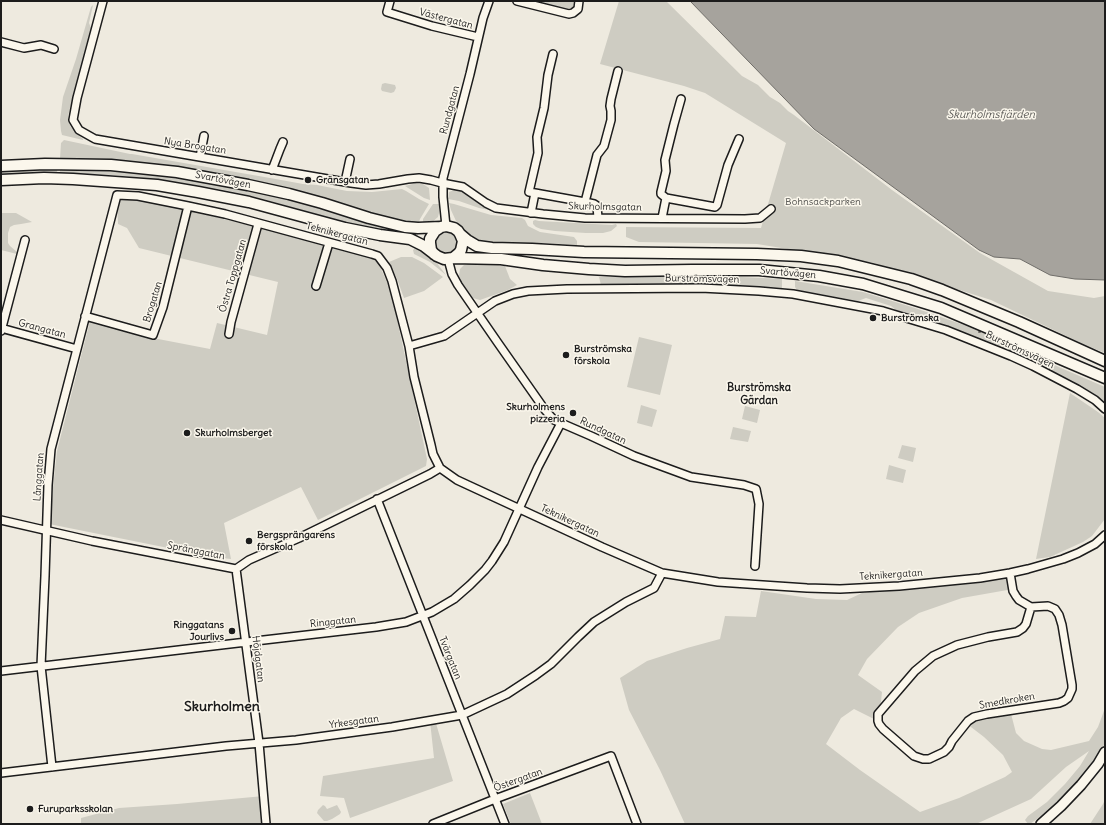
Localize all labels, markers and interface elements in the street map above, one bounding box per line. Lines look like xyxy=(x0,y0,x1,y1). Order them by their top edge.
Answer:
street label: Västergatan xyxy=(418,6,474,32)
street label: Rundgatan xyxy=(438,84,462,136)
water label: Skurholmsfjärden xyxy=(947,108,1035,122)
street label: Nya Brogatan xyxy=(163,135,227,157)
street label: Svartövägen xyxy=(194,169,252,191)
place label: Gränsgatan xyxy=(316,174,369,186)
marker: Gränsgatan xyxy=(303,175,313,185)
park label: Bohnsackparken xyxy=(785,196,861,208)
street label: Skurholmsgatan xyxy=(568,200,642,214)
street label: Teknikergatan xyxy=(305,220,369,248)
street label: Östra Toppgatan xyxy=(217,238,249,314)
street label: Svartövägen xyxy=(759,265,817,281)
street label: Burströmsvägen xyxy=(665,272,739,286)
street label: Brogatan xyxy=(141,280,165,324)
place label: Burströmska xyxy=(881,312,939,324)
marker: Burströmska xyxy=(868,313,878,323)
street label: Grangatan xyxy=(17,317,67,341)
street label: Burströmsvägen xyxy=(984,329,1056,371)
place label: Burströmska förskola xyxy=(574,343,632,366)
marker: Burströmska förskola xyxy=(561,350,571,360)
district label: Burströmska Gärdan xyxy=(727,381,791,407)
place label: Skurholmens pizzeria xyxy=(506,401,565,424)
marker: Skurholmens pizzeria xyxy=(568,408,578,418)
street label: Rundgatan xyxy=(578,415,628,447)
place label: Skurholmsberget xyxy=(195,427,272,439)
marker: Skurholmsberget xyxy=(182,428,192,438)
street label: Långgatan xyxy=(31,452,47,502)
street label: Teknikergatan xyxy=(539,502,601,540)
place label: Bergsprängarens förskola xyxy=(257,529,335,552)
marker: Bergsprängarens förskola xyxy=(244,536,254,546)
street label: Spränggatan xyxy=(166,540,226,562)
street label: Teknikergatan xyxy=(859,567,923,583)
street label: Ringgatan xyxy=(309,614,357,630)
place label: Ringgatans Jourlivs xyxy=(173,619,224,642)
marker: Ringgatans Jourlivs xyxy=(227,626,237,636)
street label: Höjdgatan xyxy=(249,635,267,683)
street label: Tvärgatan xyxy=(436,635,464,681)
street label: Smedkroken xyxy=(978,690,1036,712)
district label: Skurholmen xyxy=(184,699,260,715)
street label: Yrkesgatan xyxy=(328,713,380,731)
street label: Östergatan xyxy=(492,766,544,794)
place label: Furuparksskolan xyxy=(38,803,113,815)
marker: Furuparksskolan xyxy=(25,804,35,814)

